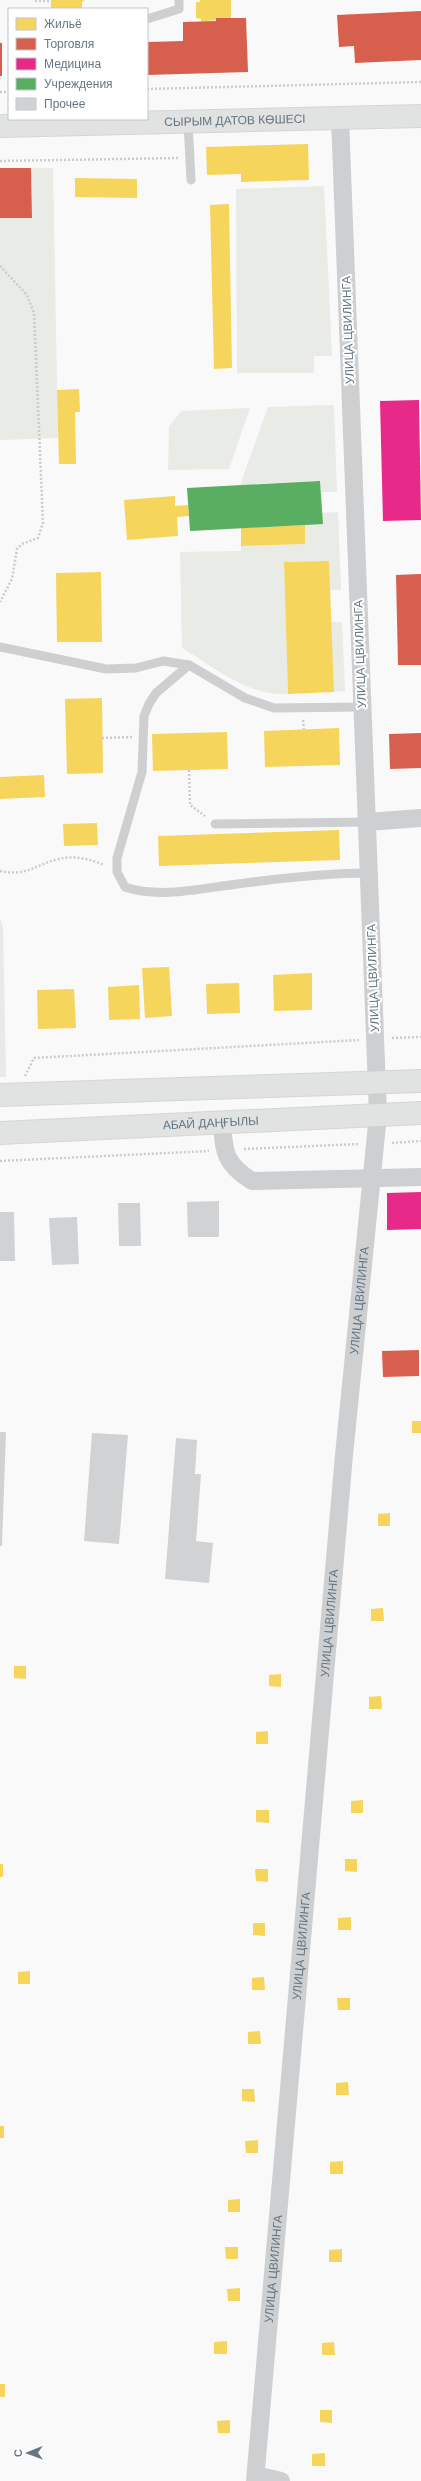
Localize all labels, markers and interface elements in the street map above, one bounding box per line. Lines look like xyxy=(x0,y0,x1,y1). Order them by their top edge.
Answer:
legend xyxy=(8,8,148,120)
text: Жильё xyxy=(44,17,82,31)
text: Торговля xyxy=(44,37,94,51)
text: Медицина xyxy=(44,57,101,71)
text: Учреждения xyxy=(44,77,113,91)
text: Прочее xyxy=(44,97,86,111)
street label: СЫРЫМ ДАТОВ КӨШЕСІ xyxy=(164,112,306,129)
street label: УЛИЦА ЦВИЛИНГА xyxy=(339,276,357,384)
street label: УЛИЦА ЦВИЛИНГА xyxy=(351,600,369,708)
street label: УЛИЦА ЦВИЛИНГА xyxy=(364,924,382,1032)
street label: АБАЙ ДАҢҒЫЛЫ xyxy=(162,1114,259,1132)
street label: УЛИЦА ЦВИЛИНГА xyxy=(347,1246,372,1355)
street label: УЛИЦА ЦВИЛИНГА xyxy=(318,1569,341,1678)
street label: УЛИЦА ЦВИЛИНГА xyxy=(290,1891,313,2001)
street label: УЛИЦА ЦВИЛИНГА xyxy=(262,2214,285,2323)
north arrow xyxy=(8,2433,48,2473)
text: С xyxy=(12,2449,24,2457)

